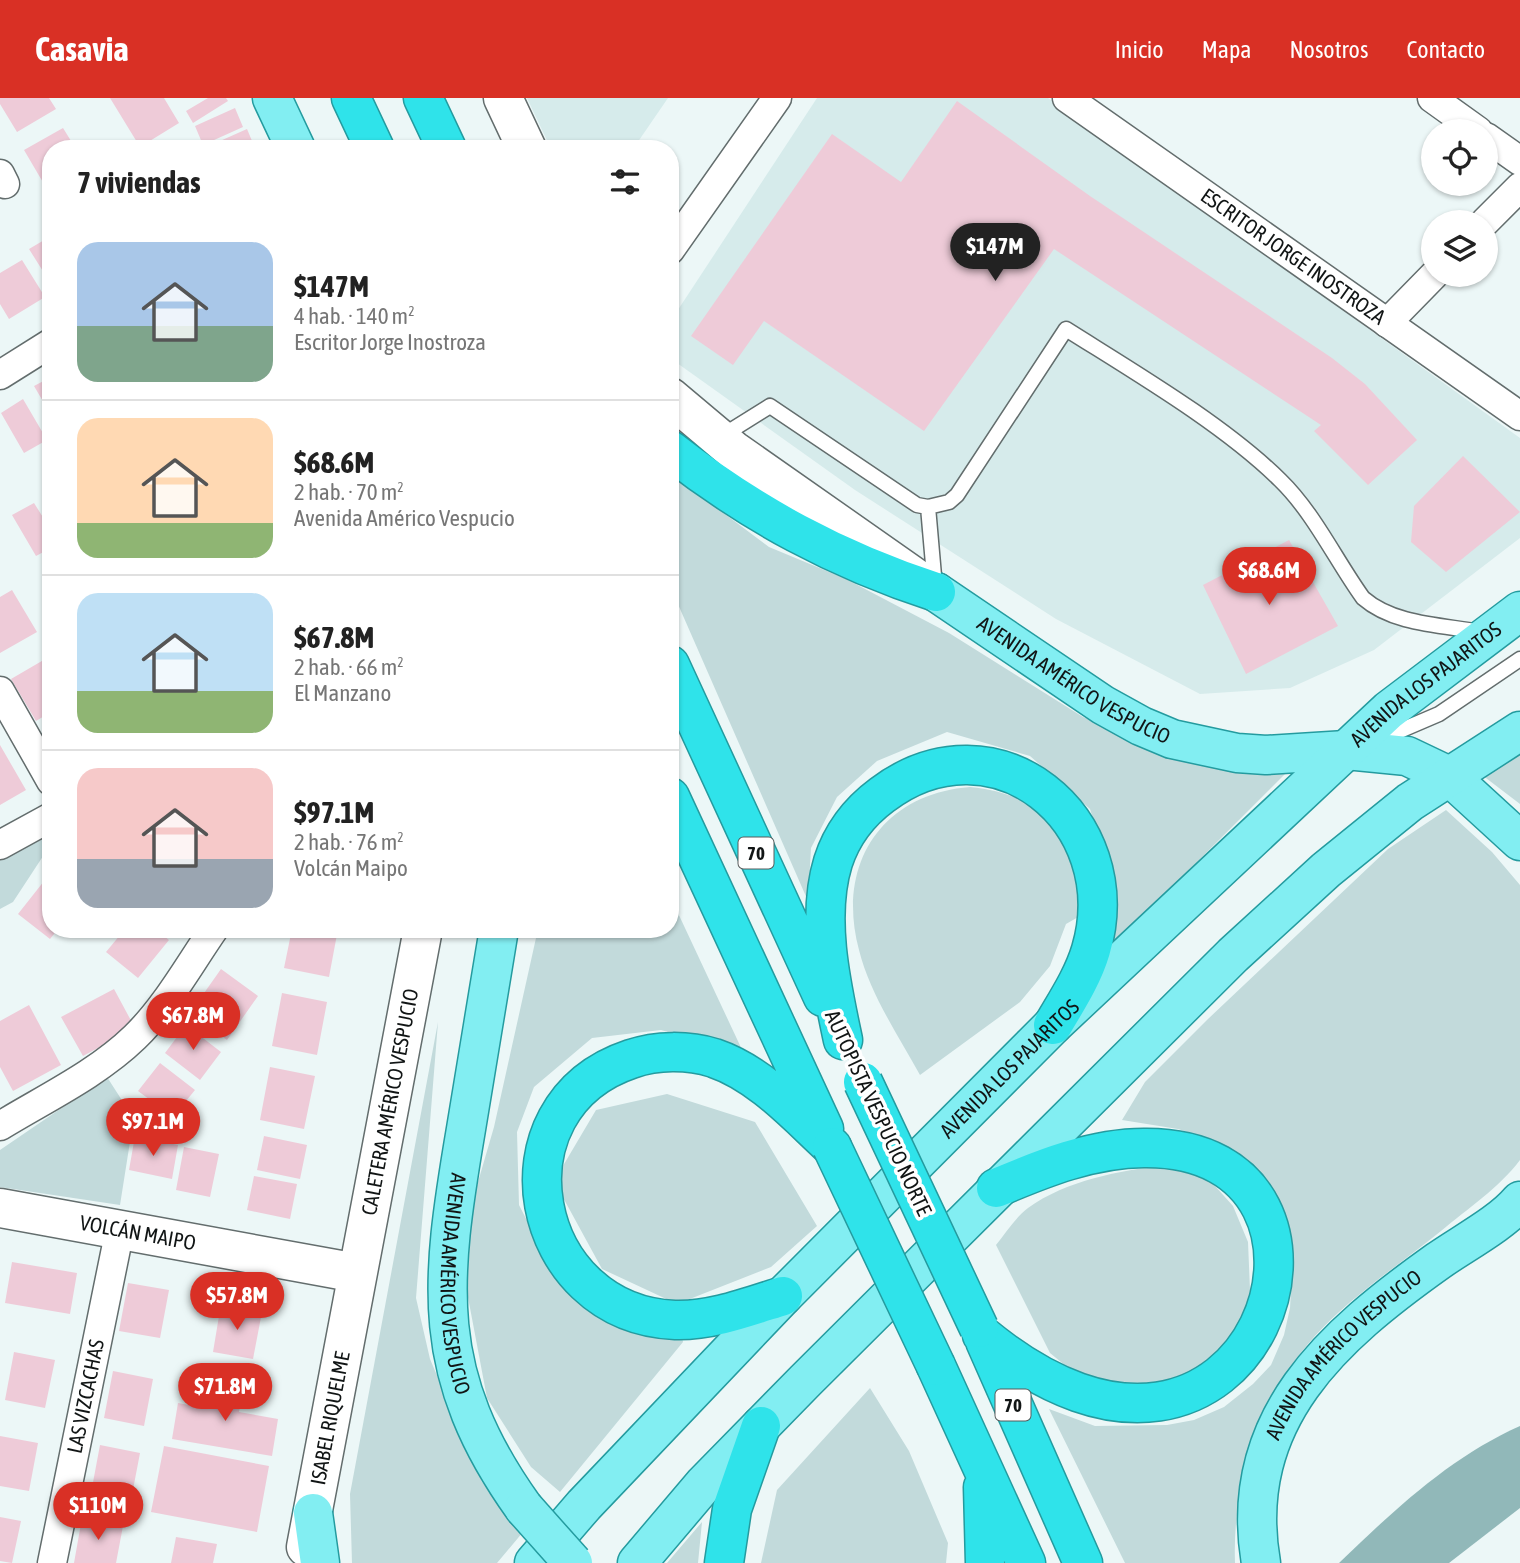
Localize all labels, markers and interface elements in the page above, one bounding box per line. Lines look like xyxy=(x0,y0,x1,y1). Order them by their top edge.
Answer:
text: Casavia xyxy=(35,30,129,68)
text: Inicio xyxy=(1115,36,1164,63)
text: Mapa xyxy=(1202,36,1251,63)
text: Nosotros xyxy=(1289,36,1368,63)
text: Contacto xyxy=(1406,36,1485,63)
map controls xyxy=(1421,119,1498,287)
button: locate xyxy=(1421,119,1498,196)
icon: filters xyxy=(606,163,644,201)
text: 7 viviendas xyxy=(77,165,201,199)
street label: ESCRITOR JORGE INOSTROZA xyxy=(1197,183,1391,329)
button: layers xyxy=(1421,210,1498,287)
pin: $147M xyxy=(946,223,1044,283)
text: $147M xyxy=(966,233,1024,259)
text: $147M xyxy=(294,269,369,303)
icon: home xyxy=(133,270,217,354)
text: 4 hab. · 140 m² xyxy=(294,303,415,329)
text: Escritor Jorge Inostroza xyxy=(294,329,486,355)
text: $68.6M xyxy=(294,445,374,479)
icon: home xyxy=(133,446,217,530)
text: 2 hab. · 70 m² xyxy=(294,479,404,505)
text: Avenida Américo Vespucio xyxy=(294,505,515,531)
pin: $68.6M xyxy=(1212,547,1326,607)
text: $68.6M xyxy=(1238,557,1300,583)
street label: AVENIDA AMÉRICO VESPUCIO xyxy=(973,611,1174,748)
street label: AVENIDA LOS PAJARITOS xyxy=(1345,616,1506,751)
text: $67.8M xyxy=(294,620,374,654)
icon: home xyxy=(133,621,217,705)
text: 2 hab. · 66 m² xyxy=(294,654,404,680)
text: El Manzano xyxy=(294,680,391,706)
text: $97.1M xyxy=(294,795,374,829)
icon: home xyxy=(133,796,217,880)
text: 2 hab. · 76 m² xyxy=(294,829,404,855)
road number: 70 xyxy=(738,838,774,868)
text: Volcán Maipo xyxy=(294,855,408,881)
street label: CALETERA AMÉRICO VESPUCIO xyxy=(356,987,422,1217)
pin: $67.8M xyxy=(136,992,250,1052)
street label: AVENIDA LOS PAJARITOS xyxy=(935,994,1084,1142)
text: $67.8M xyxy=(162,1002,224,1028)
street label: AUTOPISTA VESPUCIO NORTE xyxy=(821,1006,937,1219)
pin: $97.1M xyxy=(96,1098,210,1158)
text: $97.1M xyxy=(122,1108,184,1134)
street label: AVENIDA AMÉRICO VESPUCIO xyxy=(436,1172,476,1397)
street label: VOLCÁN MAIPO xyxy=(78,1210,198,1254)
street label: AVENIDA AMÉRICO VESPUCIO xyxy=(1260,1264,1426,1443)
pin: $57.8M xyxy=(180,1272,294,1332)
text: $57.8M xyxy=(206,1282,268,1308)
street label: LAS VIZCACHAS xyxy=(62,1337,108,1455)
street label: ISABEL RIQUELME xyxy=(305,1349,354,1487)
pin: $71.8M xyxy=(168,1364,282,1423)
text: $71.8M xyxy=(194,1373,256,1399)
road number: 70 xyxy=(996,1390,1030,1420)
pin: $110M xyxy=(49,1482,147,1542)
text: $110M xyxy=(69,1492,127,1518)

